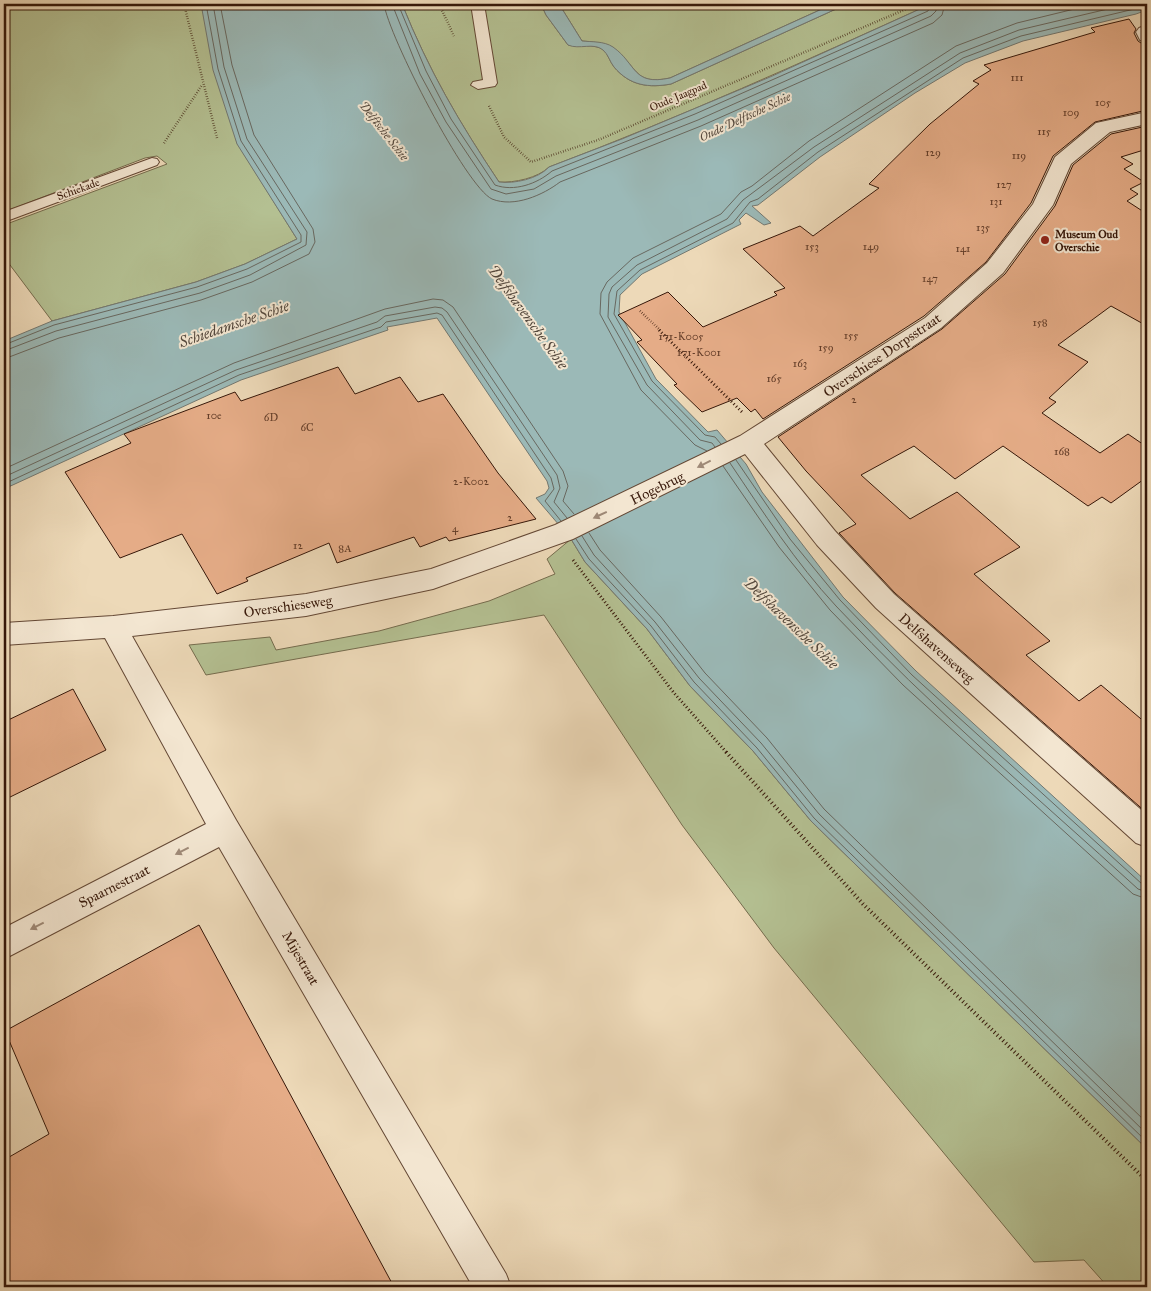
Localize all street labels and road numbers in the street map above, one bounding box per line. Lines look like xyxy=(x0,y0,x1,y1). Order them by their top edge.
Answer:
street label: Oude Jaagpad xyxy=(648,78,710,115)
street label: Schiekade xyxy=(55,176,102,203)
street label: Overschiese Dorpsstraat xyxy=(820,310,944,401)
street label: Hogebrug xyxy=(628,468,687,509)
street label: Overschieseweg xyxy=(243,592,334,621)
street label: Delfshavenseweg xyxy=(895,610,979,687)
street label: Spaarnestraat xyxy=(76,861,153,912)
street label: Mijestraat xyxy=(278,928,323,988)

